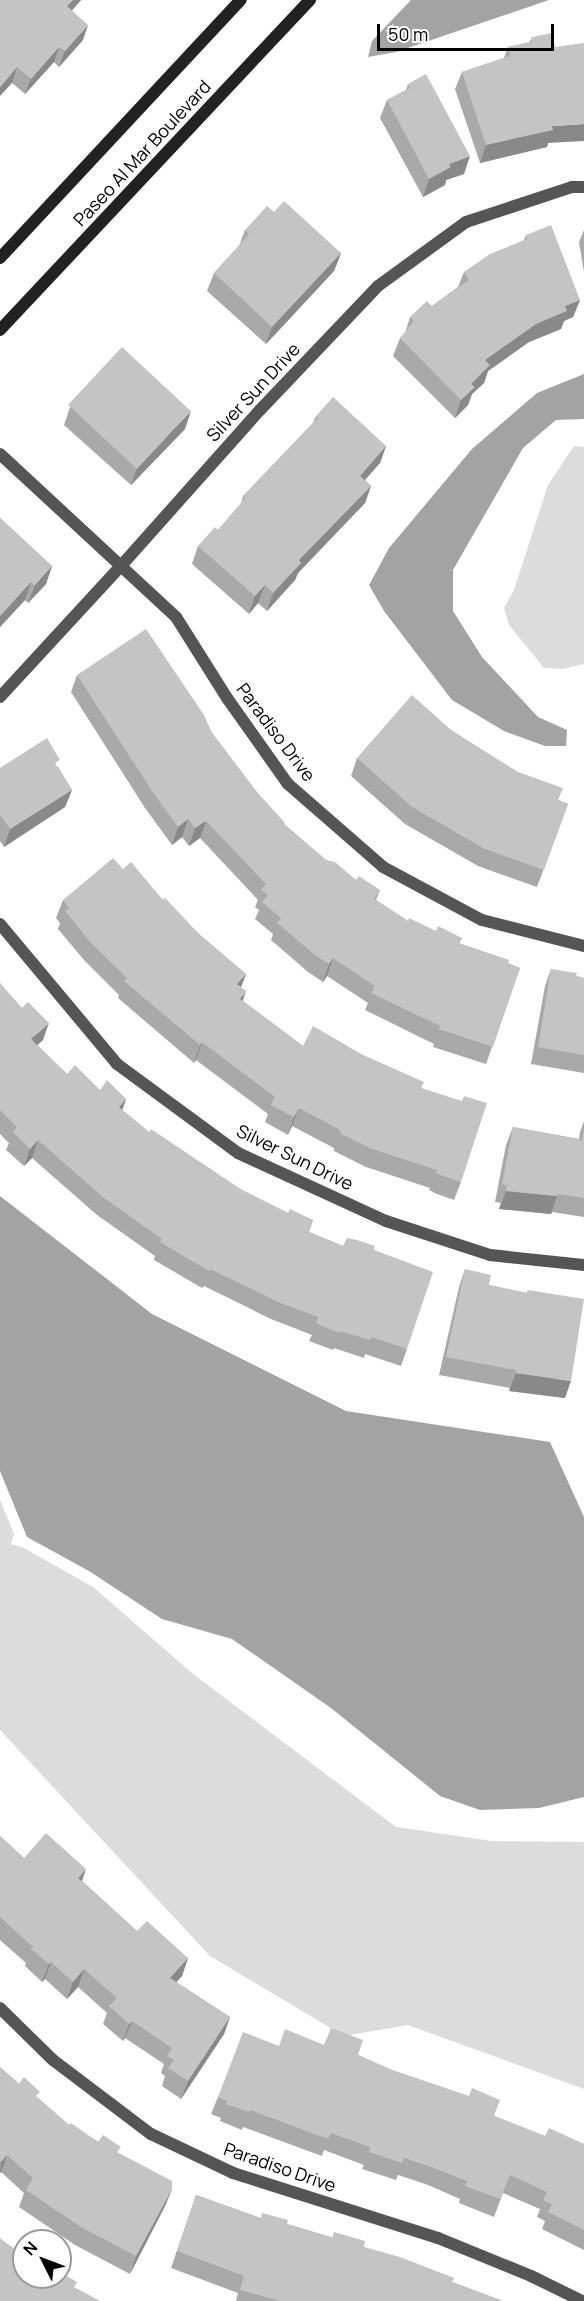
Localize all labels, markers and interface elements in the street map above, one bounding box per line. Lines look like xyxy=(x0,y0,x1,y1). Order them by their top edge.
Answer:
scale bar xyxy=(380,12,557,50)
text: 50 m xyxy=(388,22,428,46)
street label: Paseo Al Mar Boulevard xyxy=(69,76,215,230)
street label: Silver Sun Drive xyxy=(202,338,304,446)
street label: Paradiso Drive xyxy=(232,679,320,785)
street label: Silver Sun Drive xyxy=(233,1119,357,1195)
street label: Paradiso Drive xyxy=(221,2138,339,2196)
north arrow xyxy=(12,2229,72,2289)
text: N xyxy=(18,2237,42,2260)

